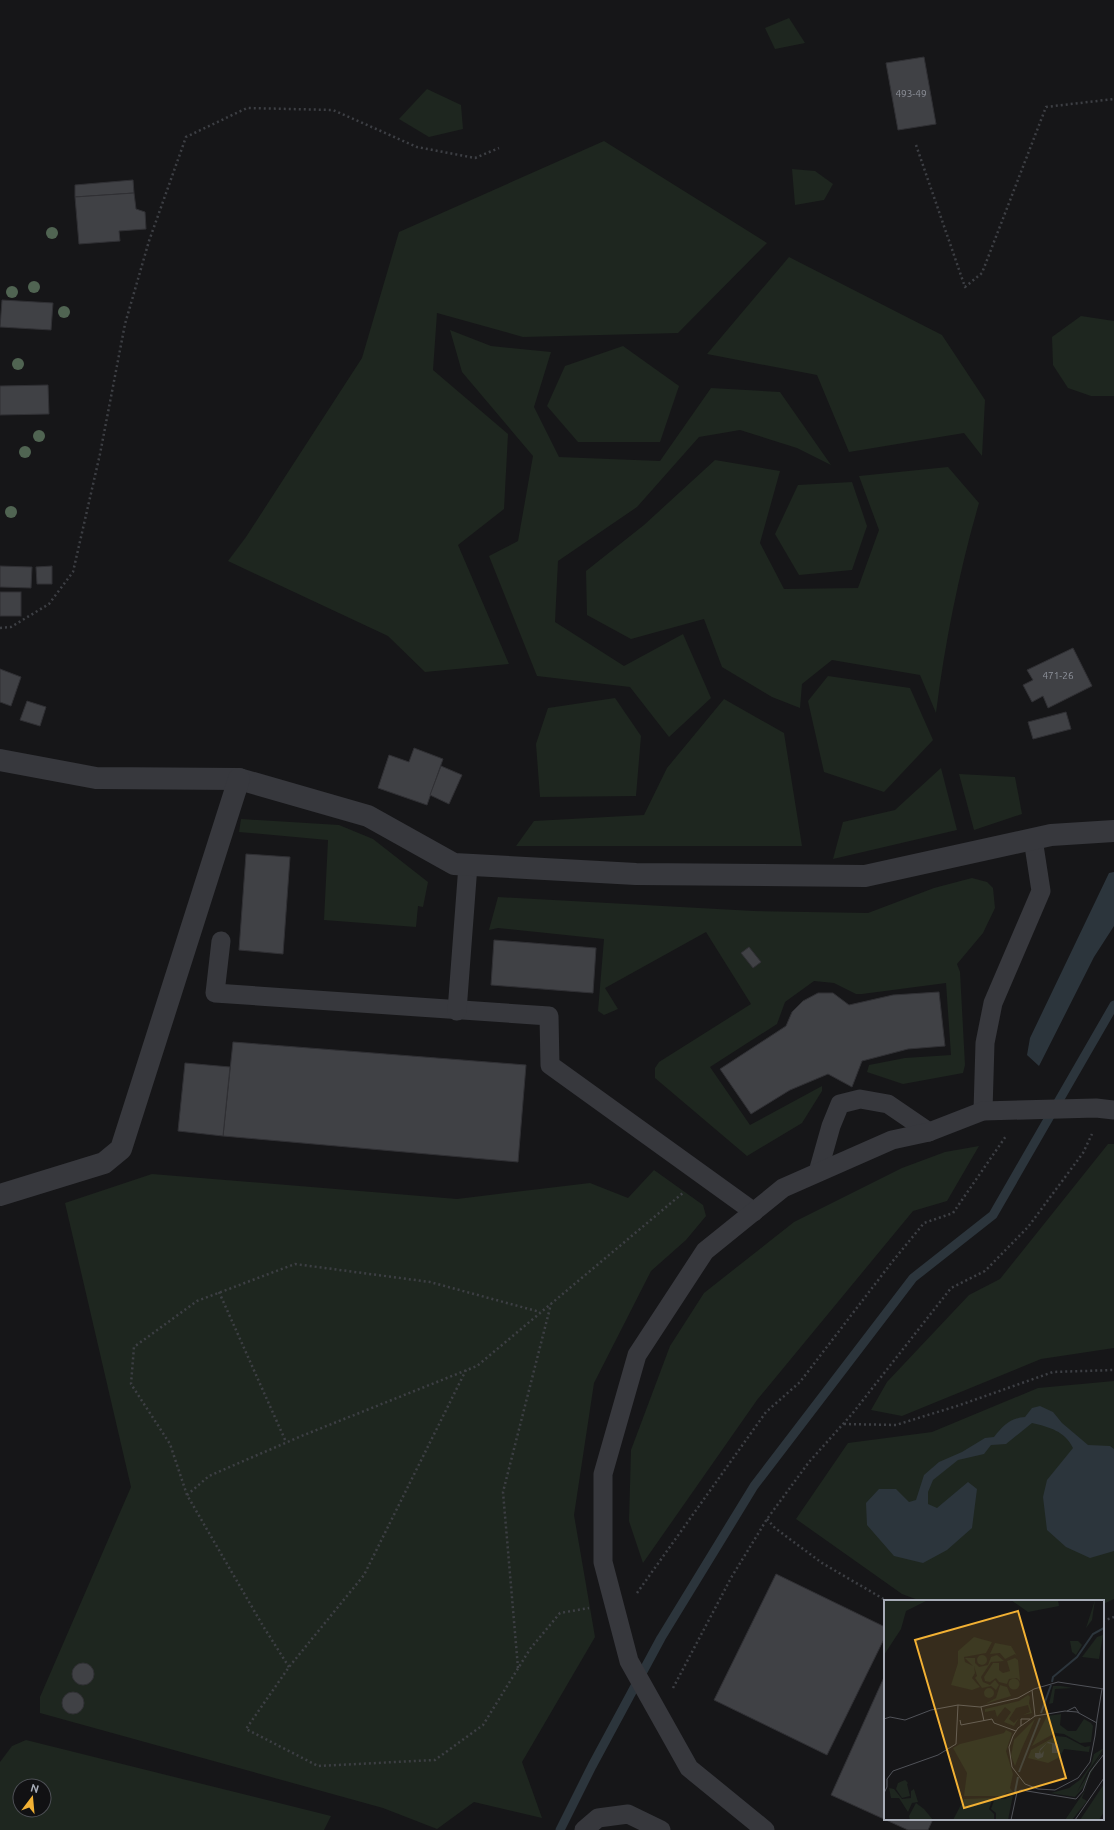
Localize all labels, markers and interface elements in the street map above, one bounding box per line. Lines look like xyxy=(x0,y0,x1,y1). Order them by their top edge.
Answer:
house number: 493-49 xyxy=(895,88,927,99)
house number: 471-26 xyxy=(1042,670,1074,681)
inset map xyxy=(884,1600,1104,1820)
north arrow xyxy=(12,1778,52,1818)
text: N xyxy=(29,1781,40,1795)

